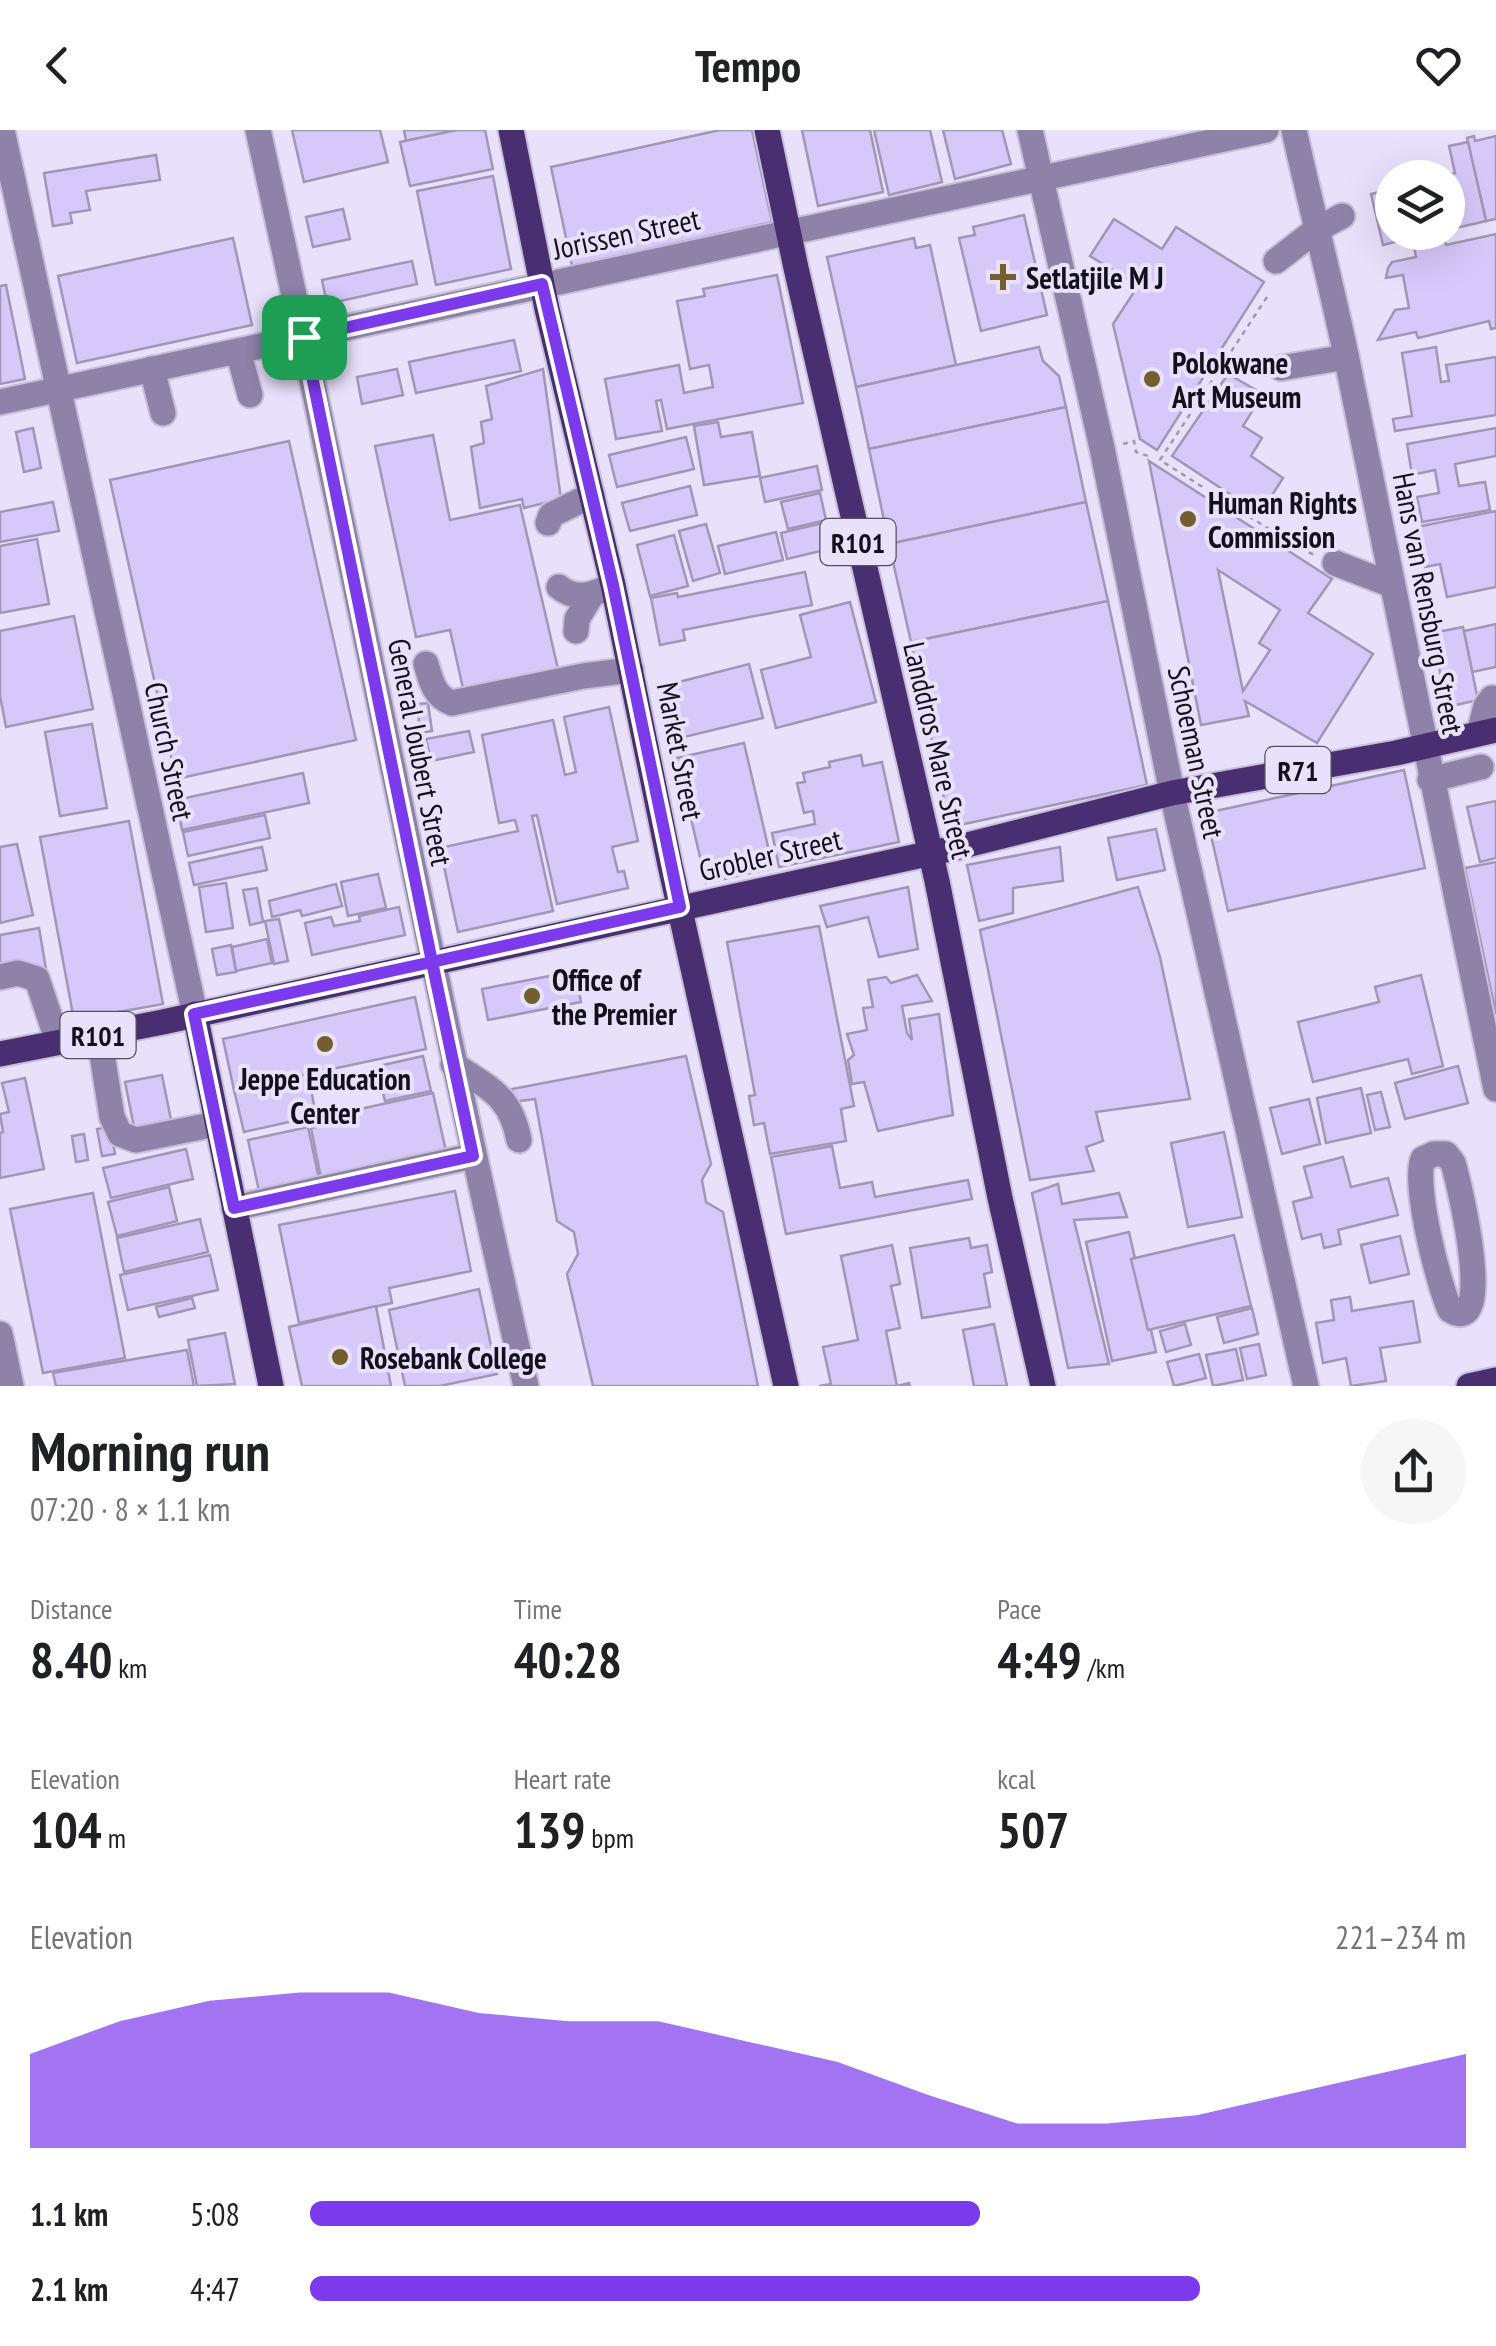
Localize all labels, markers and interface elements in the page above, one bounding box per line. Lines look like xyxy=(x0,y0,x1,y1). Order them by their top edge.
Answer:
text: Tempo xyxy=(695,36,801,94)
icon: back xyxy=(30,38,85,93)
icon: heart xyxy=(1411,38,1466,93)
map controls xyxy=(1375,160,1465,250)
button: layers xyxy=(1375,160,1465,250)
street label: Jorissen Street xyxy=(548,198,704,268)
place label: Setlatjile M J xyxy=(1026,258,1164,297)
marker: Setlatjile M J xyxy=(990,264,1016,290)
pin xyxy=(262,295,347,380)
icon: arrive xyxy=(277,310,332,365)
place label: Polokwane Art Museum xyxy=(1171,343,1301,416)
marker: Polokwane Art Museum xyxy=(1141,368,1163,390)
street label: Hans van Rensburg Street xyxy=(1385,469,1474,738)
place label: Human Rights Commission xyxy=(1208,483,1357,556)
marker: Human Rights Commission xyxy=(1177,508,1199,530)
road number: R101 xyxy=(820,519,896,565)
street label: General Joubert Street xyxy=(380,635,462,870)
street label: Landdros Mare Street xyxy=(895,638,983,863)
street label: Schoeman Street xyxy=(1160,662,1234,842)
street label: Church Street xyxy=(136,678,204,825)
street label: Market Street xyxy=(649,679,714,824)
road number: R71 xyxy=(1266,747,1330,793)
street label: Grobler Street xyxy=(695,819,846,889)
place label: Office of the Premier xyxy=(552,960,677,1033)
marker: Office of the Premier xyxy=(521,985,543,1007)
road number: R101 xyxy=(61,1012,136,1058)
marker: Jeppe Education Center xyxy=(314,1033,336,1055)
place label: Jeppe Education Center xyxy=(238,1059,411,1132)
place label: Rosebank College xyxy=(360,1338,547,1377)
marker: Rosebank College xyxy=(329,1346,351,1368)
text: Morning run xyxy=(30,1415,270,1486)
button: share xyxy=(1361,1419,1466,1524)
text: 07:20 · 8 × 1.1 km xyxy=(30,1488,230,1530)
text: Distance xyxy=(30,1590,113,1627)
text: Time xyxy=(514,1590,562,1627)
text: Pace xyxy=(997,1590,1041,1627)
text: 8.40 xyxy=(30,1627,112,1692)
text: 40:28 xyxy=(514,1627,622,1692)
text: 4:49 xyxy=(997,1627,1082,1692)
text: km xyxy=(112,1649,147,1686)
text: /km xyxy=(1082,1649,1125,1686)
text: Elevation xyxy=(30,1760,120,1797)
text: Heart rate xyxy=(514,1760,611,1797)
text: kcal xyxy=(997,1760,1036,1797)
text: 104 xyxy=(30,1797,102,1862)
text: 139 xyxy=(514,1797,585,1862)
text: 507 xyxy=(997,1797,1069,1862)
text: m xyxy=(102,1819,126,1856)
text: bpm xyxy=(585,1819,634,1856)
text: Elevation xyxy=(30,1916,133,1958)
text: 221–234 m xyxy=(1335,1916,1466,1958)
text: 1.1 km xyxy=(30,2193,108,2235)
text: 5:08 xyxy=(190,2193,240,2235)
text: 2.1 km xyxy=(30,2268,108,2310)
text: 4:47 xyxy=(190,2268,240,2310)

